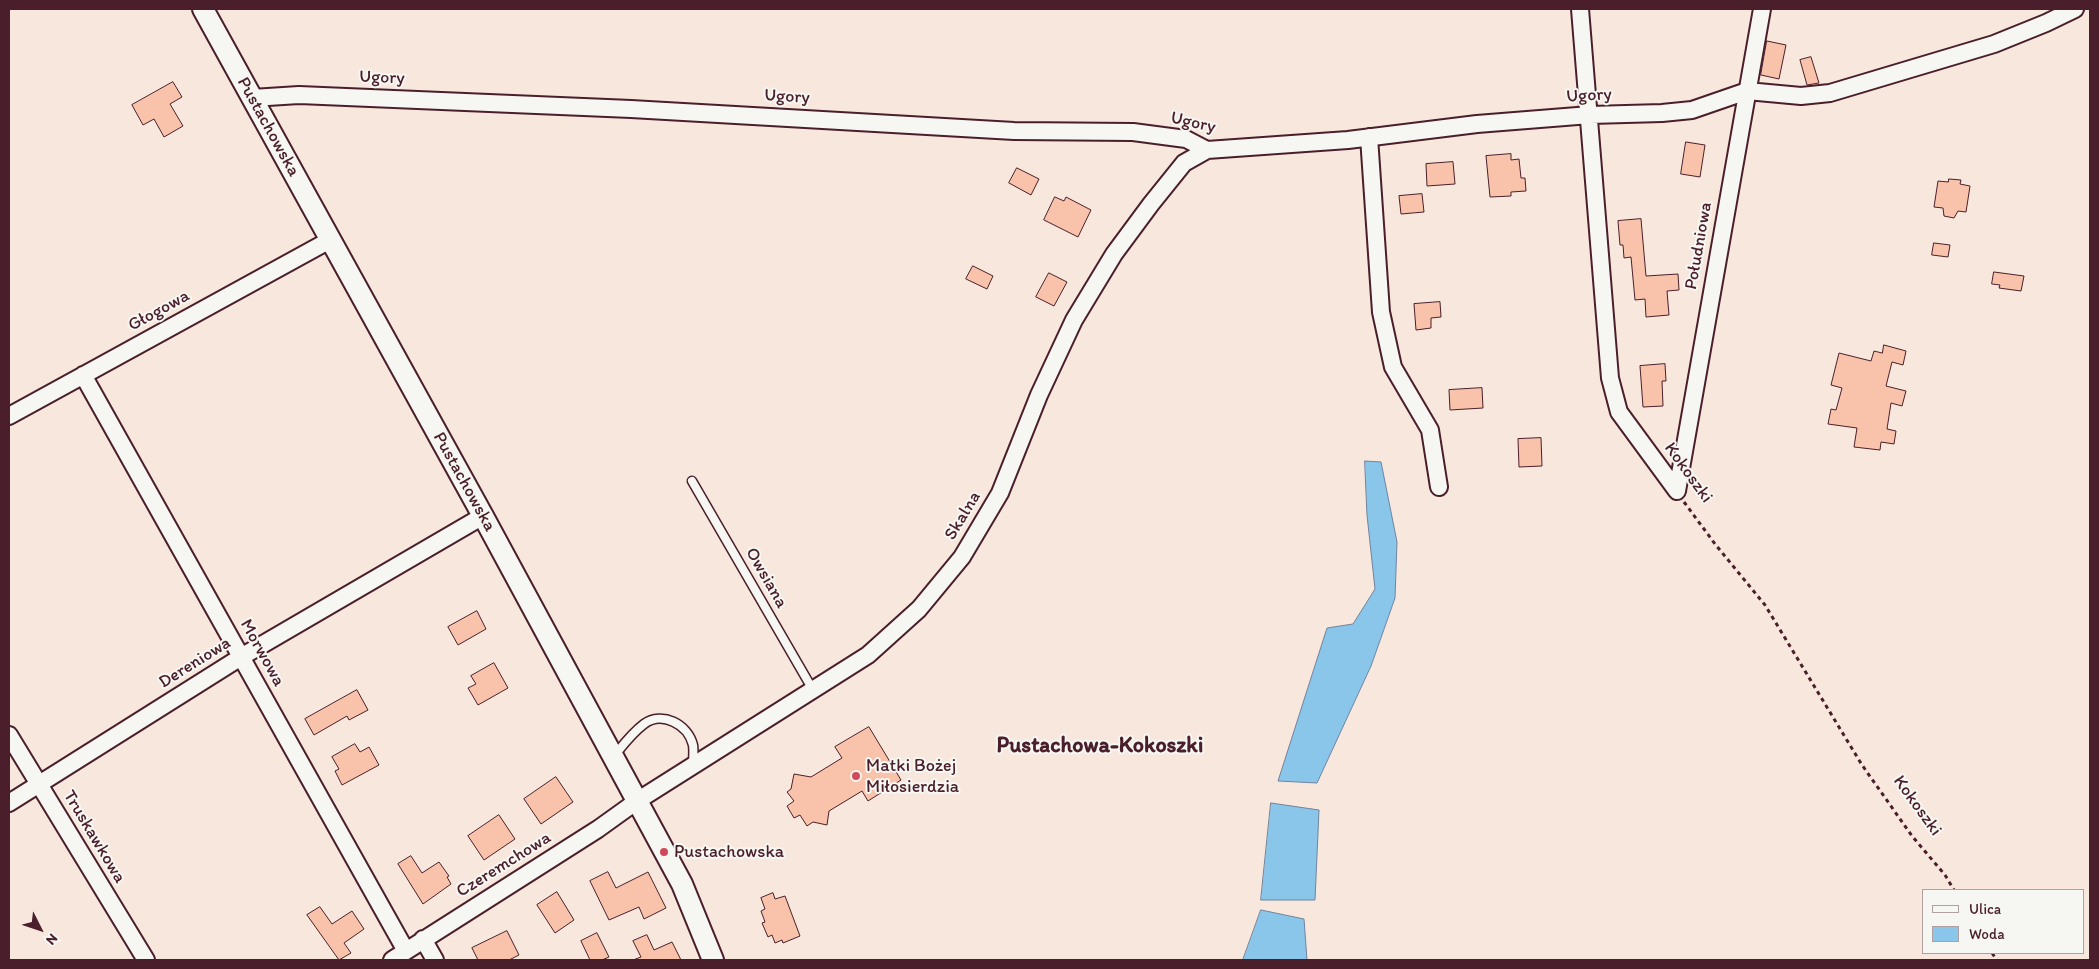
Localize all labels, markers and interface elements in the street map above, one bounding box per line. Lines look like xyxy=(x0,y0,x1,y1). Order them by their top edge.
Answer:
street label: Ugory xyxy=(359,66,405,90)
street label: Pustachowska xyxy=(232,74,304,180)
street label: Ugory xyxy=(1566,84,1612,108)
street label: Ugory xyxy=(764,85,810,109)
street label: Ugory xyxy=(1168,107,1218,139)
street label: Południowa xyxy=(1681,201,1717,291)
street label: Głogowa xyxy=(125,285,193,337)
street label: Pustachowska xyxy=(428,429,500,535)
street label: Kokoszki xyxy=(1659,439,1717,507)
street label: Skalna xyxy=(940,488,986,544)
street label: Owsiana xyxy=(740,544,792,612)
street label: Morwowa xyxy=(235,616,289,690)
street label: Dereniowa xyxy=(155,632,235,694)
district label: Pustachowa-Kokoszki xyxy=(997,733,1203,759)
place label: Matki Bożej Miłosierdzia xyxy=(866,755,959,798)
marker: Matki Bożej Miłosierdzia xyxy=(850,770,862,782)
street label: Kokoszki xyxy=(1888,772,1946,840)
street label: Truskawkowa xyxy=(58,787,130,887)
street label: Czeremchowa xyxy=(453,827,555,903)
place label: Pustachowska xyxy=(674,841,784,863)
marker: Pustachowska xyxy=(658,846,670,858)
legend xyxy=(1922,889,2084,954)
text: Ulica xyxy=(1969,900,2001,918)
north arrow xyxy=(15,904,65,954)
text: Woda xyxy=(1969,925,2005,943)
text: N xyxy=(42,930,61,948)

